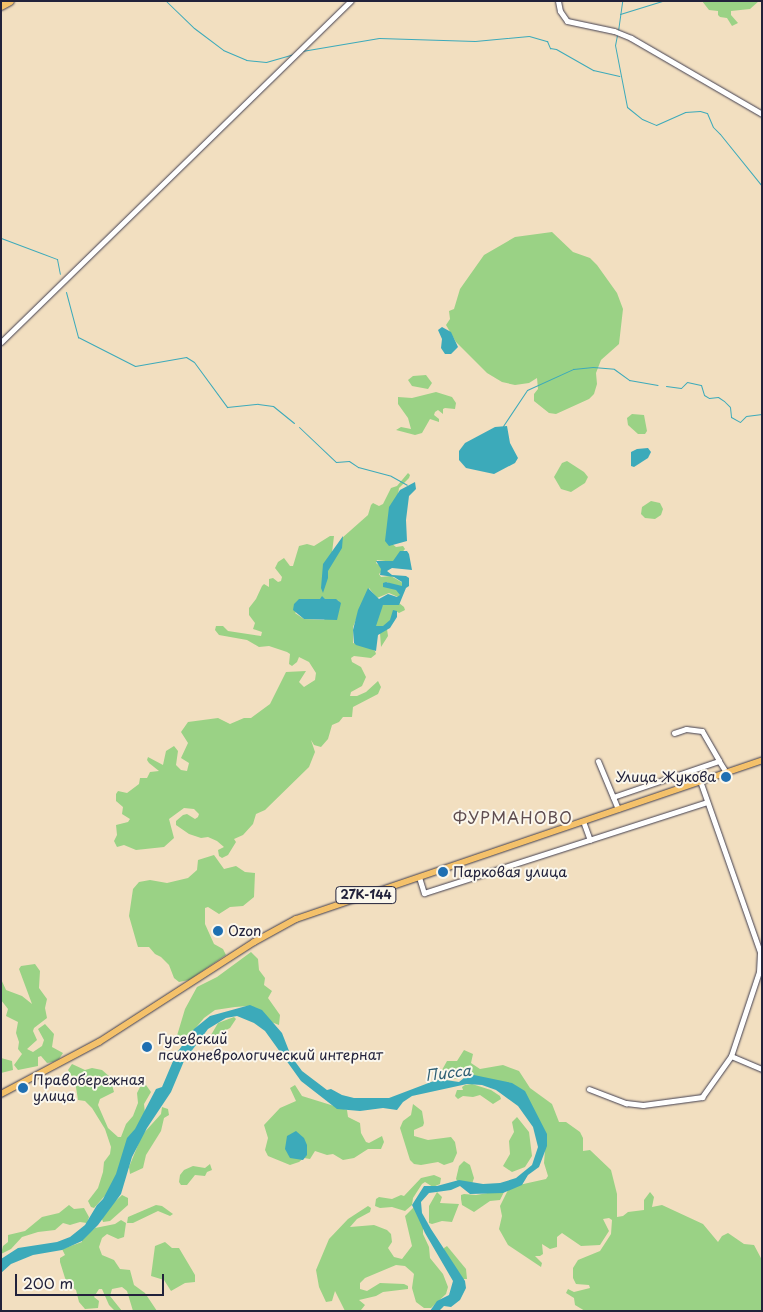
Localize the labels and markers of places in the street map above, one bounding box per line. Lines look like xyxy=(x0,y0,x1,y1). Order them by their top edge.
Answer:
place label: Улица Жукова xyxy=(615,769,716,785)
marker: Улица Жукова xyxy=(720,771,732,783)
place label: Парковая улица xyxy=(453,864,567,880)
marker: Парковая улица xyxy=(437,866,449,878)
place label: Ozon xyxy=(228,923,261,939)
marker: Ozon xyxy=(212,925,224,937)
place label: Гусевский психоневрологический интернат xyxy=(158,1031,383,1064)
marker: Гусевский психоневрологический интернат xyxy=(140,1040,154,1054)
place label: Правобережная улица xyxy=(33,1072,145,1104)
marker: Правобережная улица xyxy=(17,1082,29,1094)

